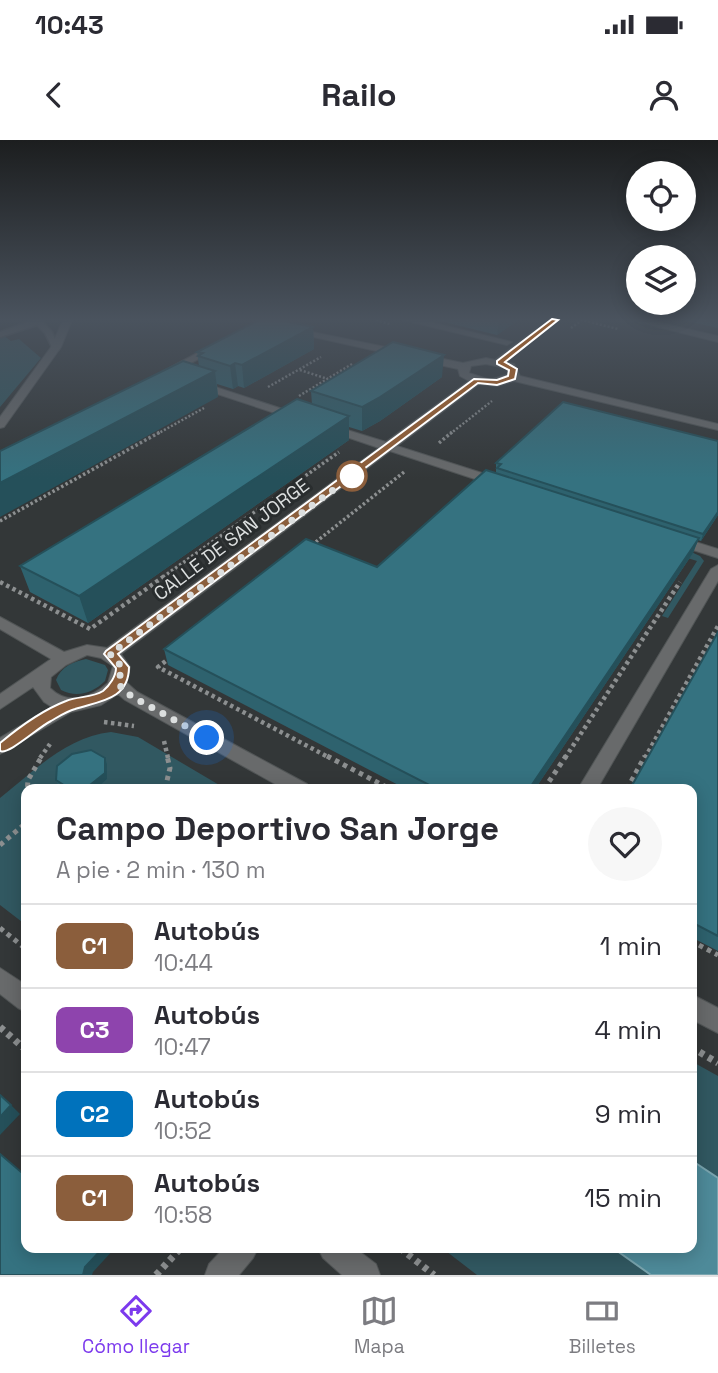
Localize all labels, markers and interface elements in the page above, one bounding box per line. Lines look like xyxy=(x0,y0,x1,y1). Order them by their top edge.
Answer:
text: 10:43 xyxy=(35,8,104,42)
text: Railo xyxy=(321,75,397,115)
icon: back xyxy=(35,76,73,114)
icon: person xyxy=(645,76,683,114)
map controls xyxy=(626,161,696,315)
button: locate xyxy=(626,161,696,231)
button: layers xyxy=(626,245,696,315)
unlabelled marker xyxy=(337,461,367,491)
street label: CALLE DE SAN JORGE xyxy=(148,473,314,606)
your location xyxy=(189,720,224,755)
button: heart xyxy=(588,807,662,881)
text: Campo Deportivo San Jorge xyxy=(56,808,499,850)
text: A pie · 2 min · 130 m xyxy=(56,855,266,885)
text: Autobús xyxy=(154,914,260,948)
text: 1 min xyxy=(600,929,662,963)
text: C1 xyxy=(81,930,108,961)
text: 10:44 xyxy=(154,948,213,978)
text: Autobús xyxy=(154,998,260,1032)
text: 4 min xyxy=(594,1013,662,1047)
text: C3 xyxy=(79,1014,110,1045)
text: 10:47 xyxy=(154,1032,211,1062)
text: Autobús xyxy=(154,1082,260,1116)
text: 9 min xyxy=(595,1097,662,1131)
text: C2 xyxy=(80,1098,109,1129)
text: 10:52 xyxy=(154,1116,212,1146)
text: Autobús xyxy=(154,1166,260,1200)
text: 15 min xyxy=(584,1181,662,1215)
text: C1 xyxy=(81,1182,108,1213)
text: 10:58 xyxy=(154,1200,212,1230)
tab: Cómo llegar xyxy=(82,1292,190,1359)
tab: Mapa xyxy=(354,1292,405,1359)
tab: Billetes xyxy=(569,1292,636,1359)

